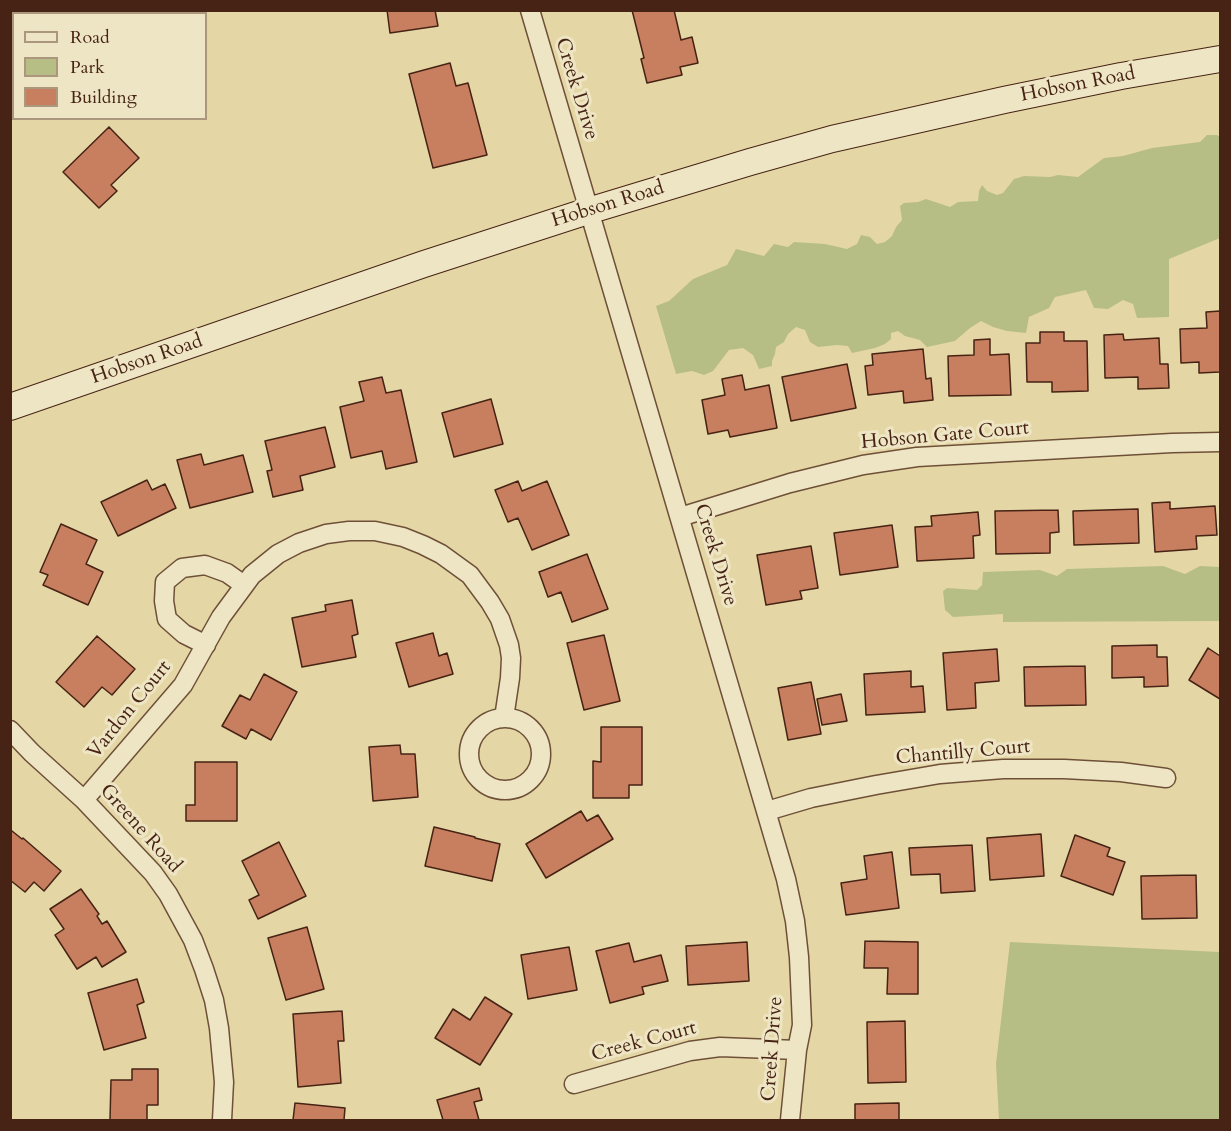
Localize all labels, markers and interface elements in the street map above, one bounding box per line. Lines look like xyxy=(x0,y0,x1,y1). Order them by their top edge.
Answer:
legend xyxy=(12,12,207,120)
text: Road xyxy=(70,25,110,50)
street label: Creek Drive xyxy=(549,35,603,143)
text: Park xyxy=(70,55,105,80)
street label: Hobson Road xyxy=(1019,62,1137,108)
text: Building xyxy=(70,85,137,110)
street label: Hobson Road xyxy=(549,177,667,233)
street label: Hobson Road xyxy=(88,330,206,390)
street label: Hobson Gate Court xyxy=(860,417,1030,455)
street label: Creek Drive xyxy=(688,501,742,609)
street label: Vardon Court xyxy=(83,656,177,764)
street label: Chantilly Court xyxy=(895,735,1031,771)
street label: Greene Road xyxy=(94,780,186,878)
street label: Creek Drive xyxy=(757,996,789,1102)
street label: Creek Court xyxy=(589,1016,699,1068)

